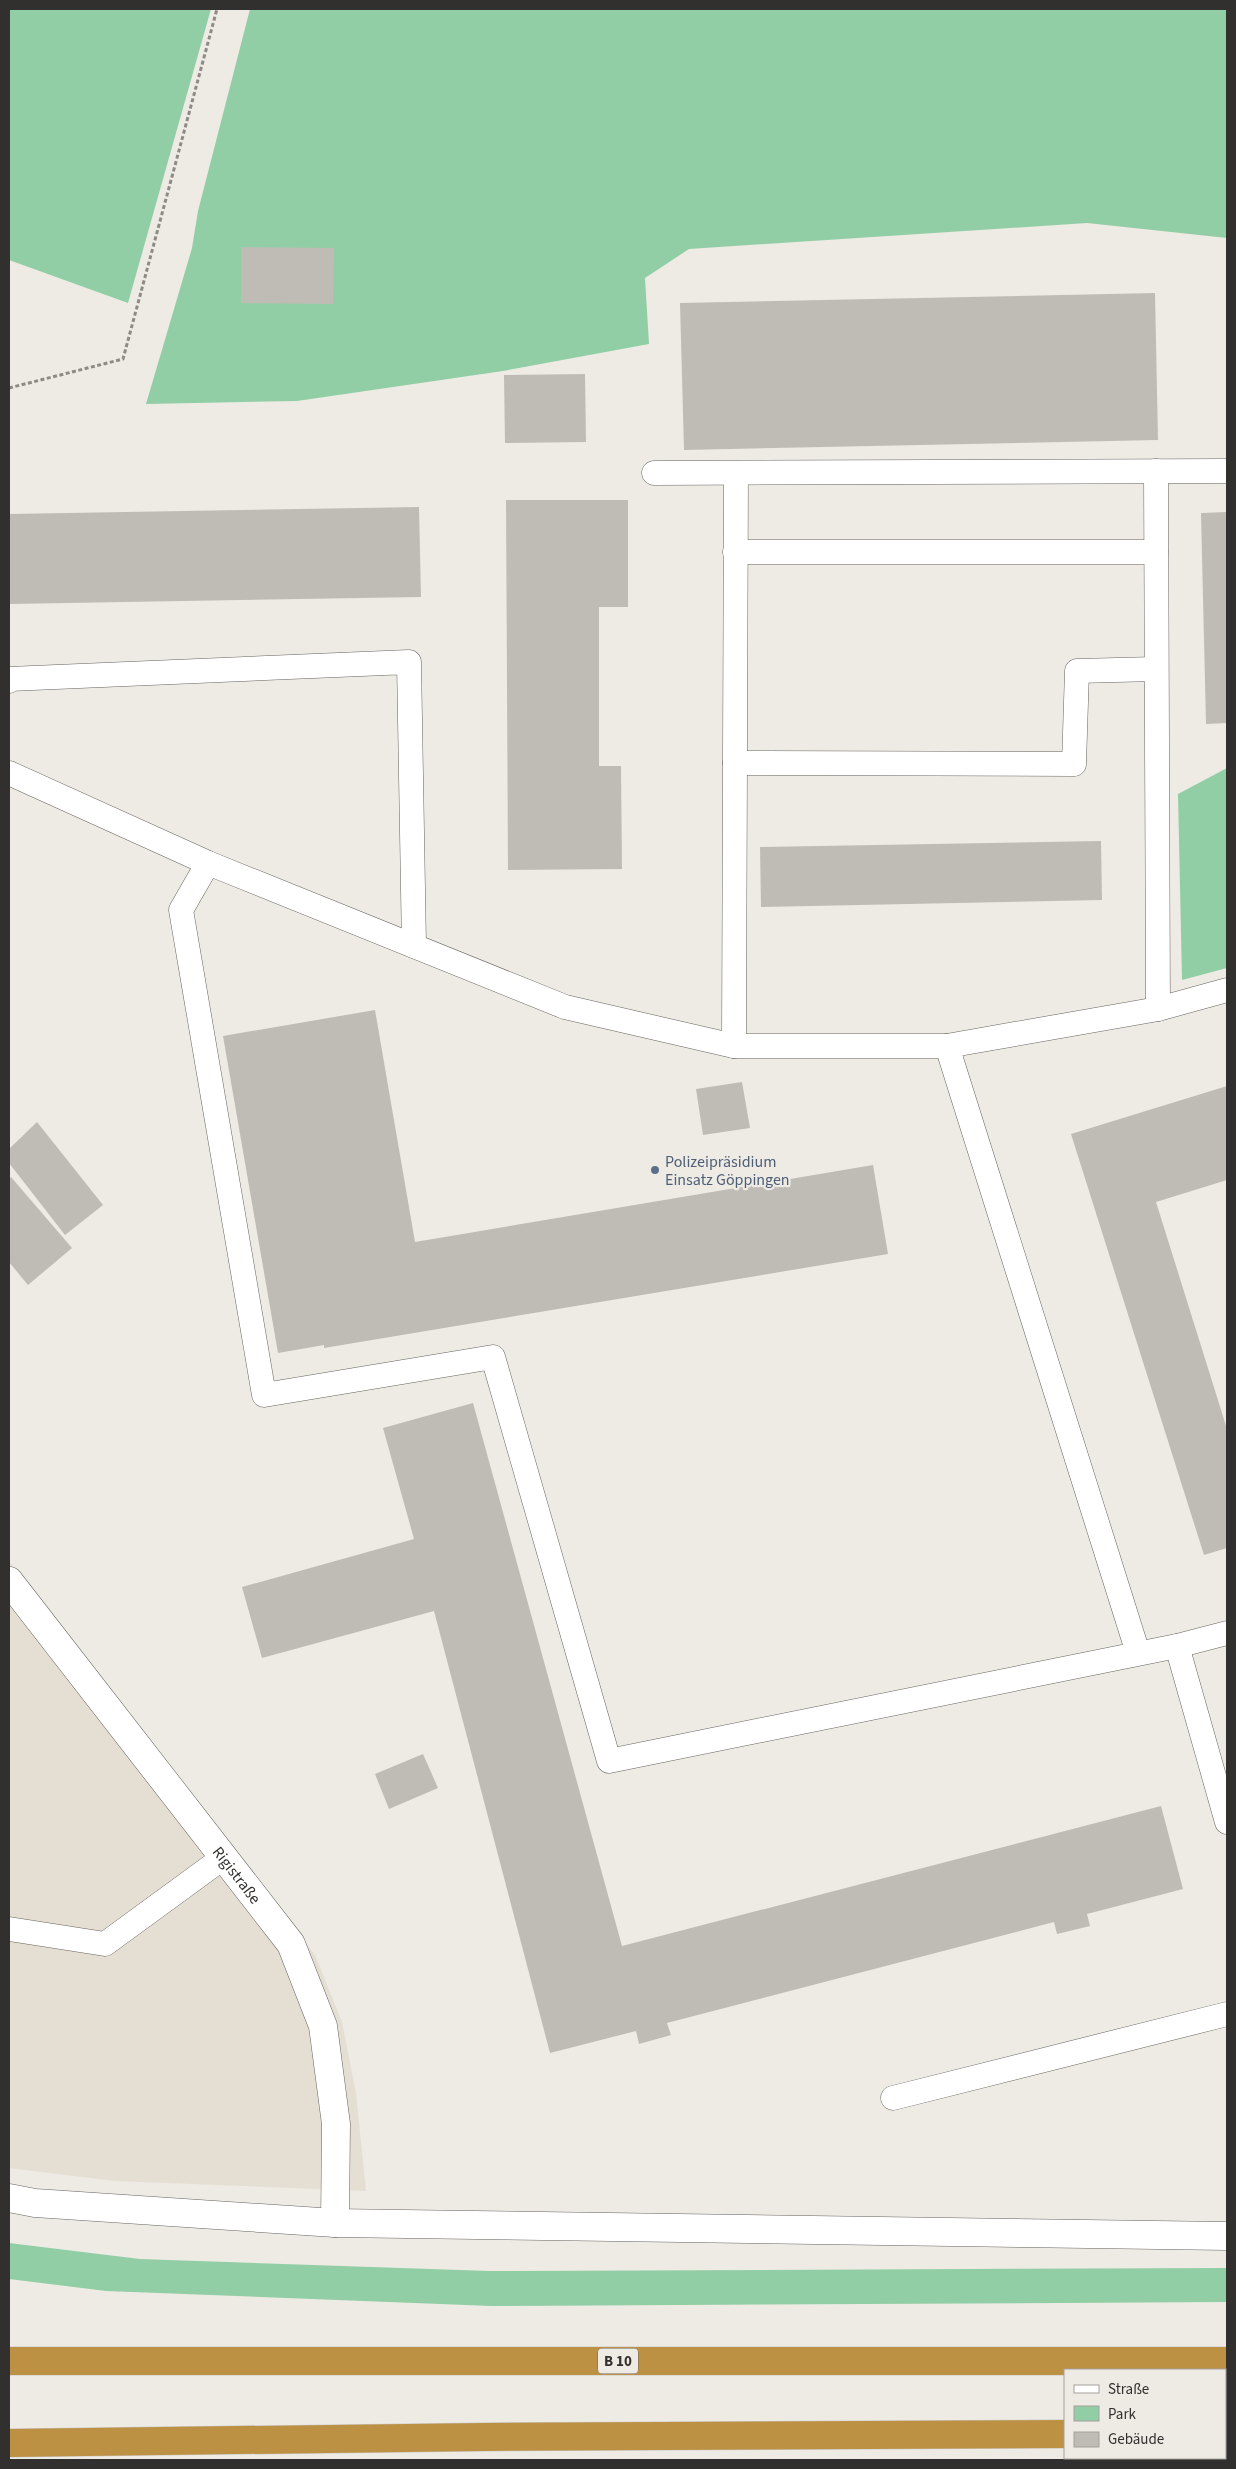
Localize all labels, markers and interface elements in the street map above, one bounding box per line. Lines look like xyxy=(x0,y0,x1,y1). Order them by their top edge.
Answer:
place label: Polizeipräsidium Einsatz Göppingen xyxy=(665,1151,790,1191)
marker: Polizeipräsidium Einsatz Göppingen xyxy=(649,1164,661,1176)
street label: Rigistraße xyxy=(207,1842,266,1909)
road number: B 10 xyxy=(598,2348,638,2374)
legend xyxy=(1064,2369,1226,2459)
text: Straße xyxy=(1108,2379,1149,2400)
text: Park xyxy=(1108,2404,1137,2425)
text: Gebäude xyxy=(1108,2429,1164,2450)

